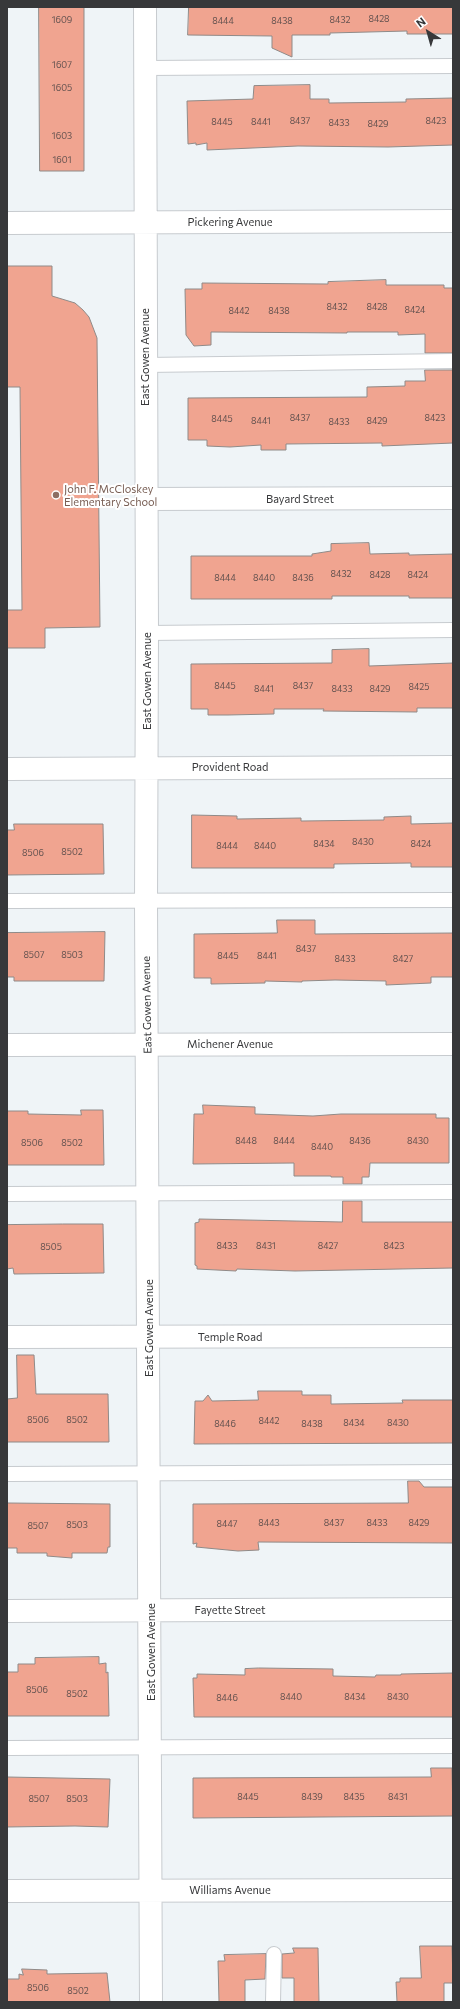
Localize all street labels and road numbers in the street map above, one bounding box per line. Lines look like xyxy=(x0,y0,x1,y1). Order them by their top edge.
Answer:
street label: Pickering Avenue xyxy=(188,215,272,229)
street label: East Gowen Avenue xyxy=(138,308,152,406)
street label: Bayard Street xyxy=(266,492,334,506)
street label: East Gowen Avenue xyxy=(140,632,154,730)
street label: Provident Road xyxy=(192,760,268,774)
street label: East Gowen Avenue xyxy=(140,956,154,1054)
street label: Michener Avenue xyxy=(187,1037,273,1051)
street label: East Gowen Avenue xyxy=(142,1279,156,1377)
street label: Temple Road xyxy=(198,1330,262,1344)
street label: East Gowen Avenue xyxy=(144,1603,158,1701)
street label: Fayette Street xyxy=(195,1603,265,1617)
street label: Williams Avenue xyxy=(189,1883,271,1897)

